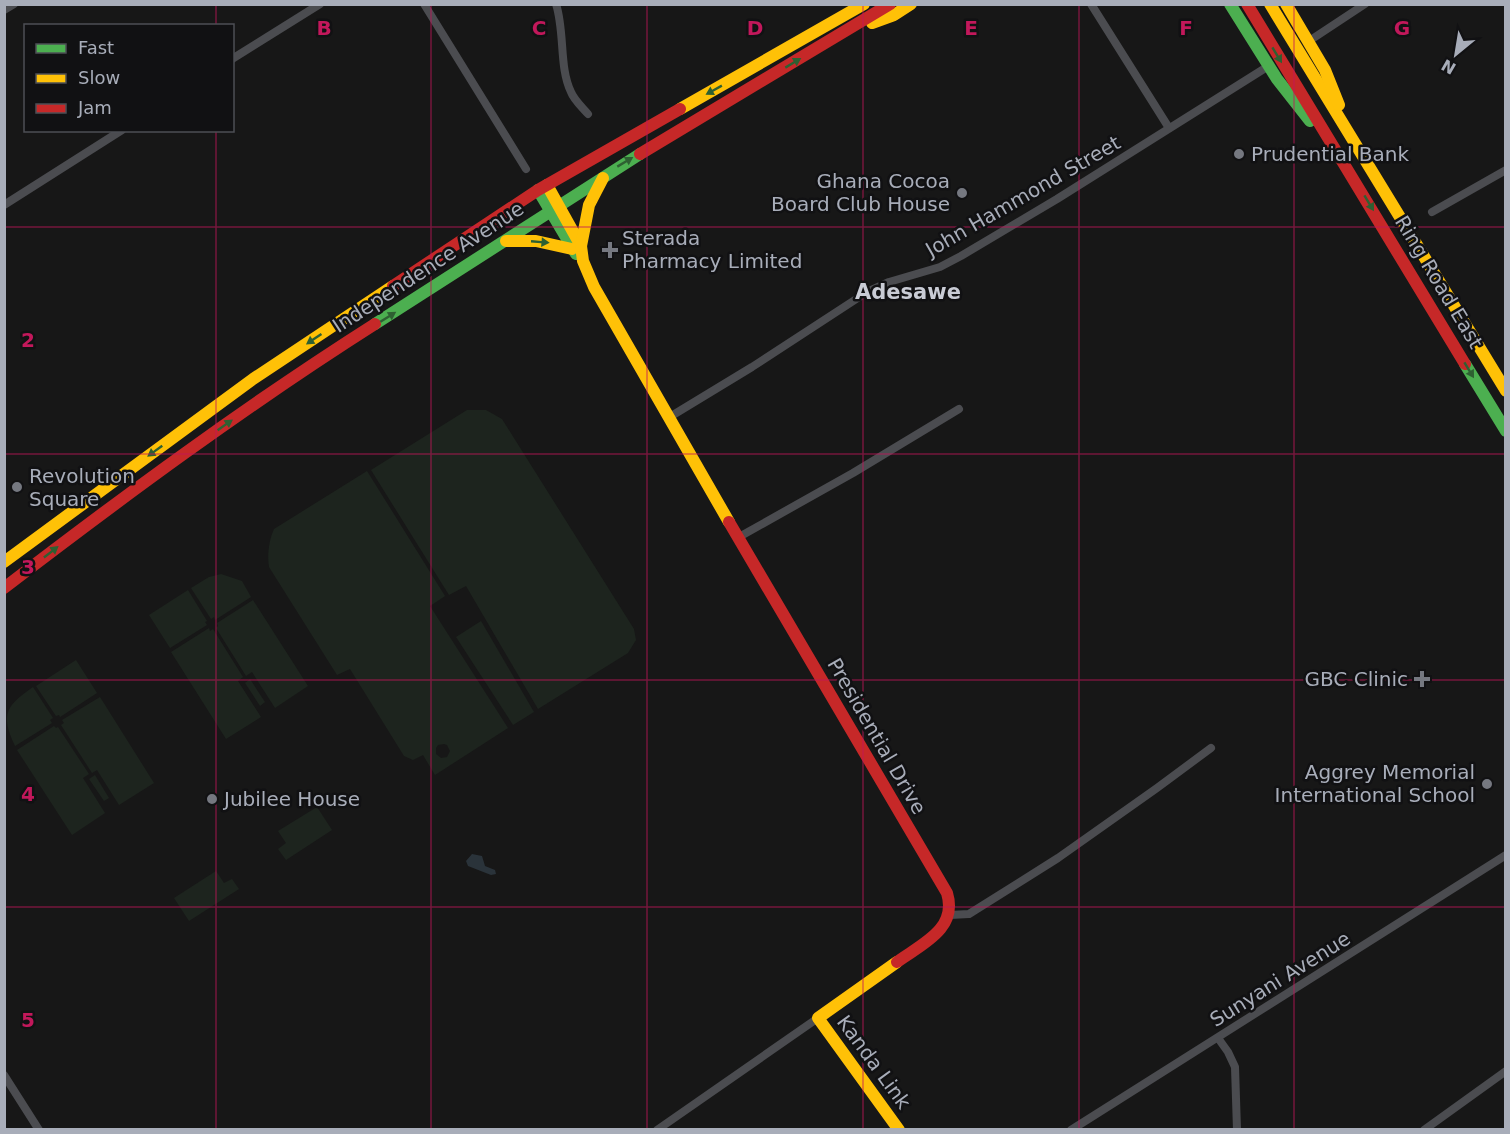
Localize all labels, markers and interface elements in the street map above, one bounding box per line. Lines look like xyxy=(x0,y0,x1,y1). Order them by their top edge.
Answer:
text: B xyxy=(316,16,332,40)
text: C xyxy=(532,16,546,40)
text: D xyxy=(747,16,763,40)
text: E xyxy=(964,16,978,40)
text: F xyxy=(1179,16,1193,40)
text: G xyxy=(1394,16,1410,40)
legend xyxy=(24,24,234,132)
north arrow xyxy=(1426,24,1486,84)
text: Fast xyxy=(78,37,114,58)
one-way arrow xyxy=(1271,47,1282,63)
text: N xyxy=(1438,55,1459,78)
one-way arrow xyxy=(785,57,801,68)
text: Slow xyxy=(78,67,120,88)
one-way arrow xyxy=(706,85,722,96)
text: Jam xyxy=(77,97,112,118)
street label: John Hammond Street xyxy=(920,130,1125,263)
place label: Prudential Bank xyxy=(1251,142,1410,166)
marker: Prudential Bank xyxy=(1232,147,1246,161)
one-way arrow xyxy=(617,157,633,168)
place label: Ghana Cocoa Board Club House xyxy=(771,169,950,216)
marker: Ghana Cocoa Board Club House xyxy=(955,186,969,200)
one-way arrow xyxy=(1363,195,1374,211)
street label: Independence Avenue xyxy=(328,196,528,338)
street label: Ring Road East xyxy=(1390,211,1488,353)
place label: Sterada Pharmacy Limited xyxy=(622,226,802,273)
one-way arrow xyxy=(530,237,549,247)
marker: Sterada Pharmacy Limited xyxy=(603,243,617,257)
district label: Adesawe xyxy=(855,280,961,304)
one-way arrow xyxy=(379,311,396,322)
text: 2 xyxy=(21,328,35,352)
one-way arrow xyxy=(307,333,323,345)
one-way arrow xyxy=(1464,362,1475,378)
one-way arrow xyxy=(217,419,233,431)
one-way arrow xyxy=(147,445,163,457)
place label: Revolution Square xyxy=(29,464,135,511)
marker: Revolution Square xyxy=(10,480,24,494)
one-way arrow xyxy=(43,546,58,558)
text: 3 xyxy=(21,555,35,579)
street label: Presidential Drive xyxy=(823,654,931,818)
place label: GBC Clinic xyxy=(1305,667,1408,691)
marker: GBC Clinic xyxy=(1413,670,1431,688)
place label: Aggrey Memorial International School xyxy=(1275,760,1475,807)
marker: Aggrey Memorial International School xyxy=(1480,777,1494,791)
text: 4 xyxy=(21,782,35,806)
place label: Jubilee House xyxy=(222,787,360,811)
marker: Jubilee House xyxy=(205,792,219,806)
street label: Sunyani Avenue xyxy=(1205,926,1355,1032)
text: 5 xyxy=(21,1008,35,1032)
street label: Kanda Link xyxy=(832,1010,916,1114)

